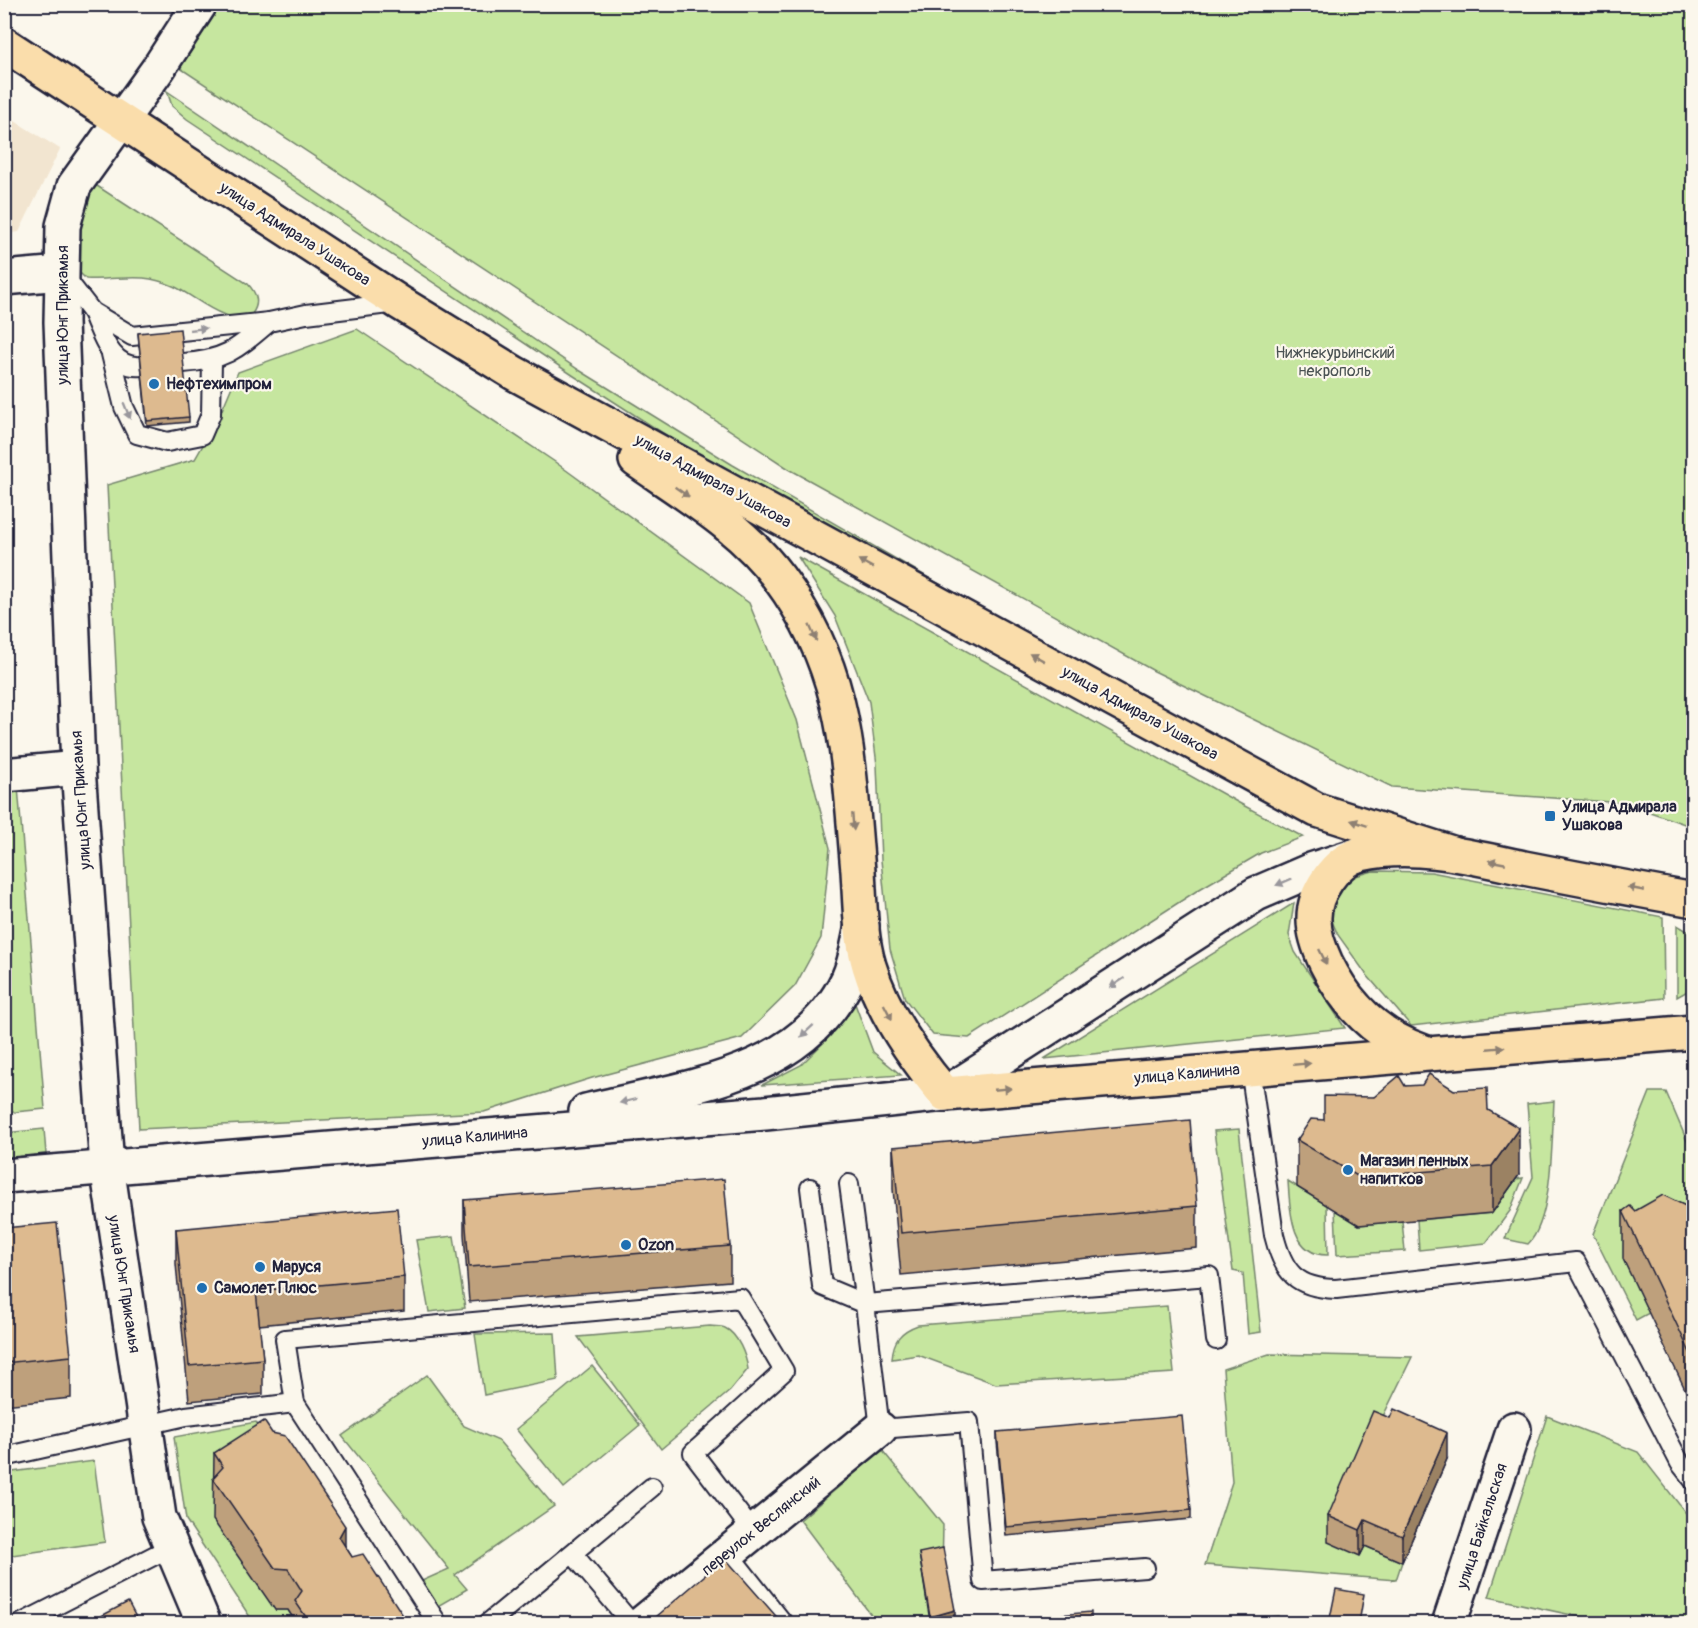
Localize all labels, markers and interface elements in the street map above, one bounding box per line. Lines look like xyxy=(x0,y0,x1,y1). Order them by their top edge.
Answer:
street label: улица Адмирала Ушакова xyxy=(215,177,374,290)
street label: улица Юнг Прикамья xyxy=(53,245,73,386)
one-way arrow xyxy=(189,324,208,334)
park label: Нижнекурьинский некрополь xyxy=(1275,343,1395,381)
place label: Нефтехимпром xyxy=(166,374,272,394)
marker: Нефтехимпром xyxy=(147,377,161,391)
one-way arrow xyxy=(122,402,132,420)
street label: улица Адмирала Ушакова xyxy=(630,429,795,532)
one-way arrow xyxy=(673,486,689,498)
one-way arrow xyxy=(857,559,874,569)
one-way arrow xyxy=(808,624,818,642)
one-way arrow xyxy=(1028,652,1045,662)
street label: улица Адмирала Ушакова xyxy=(1057,661,1222,764)
street label: улица Юнг Прикамья xyxy=(66,730,96,871)
place label: Улица Адмирала Ушакова xyxy=(1562,797,1677,835)
marker: Улица Адмирала Ушакова xyxy=(1543,809,1557,823)
one-way arrow xyxy=(848,812,858,831)
one-way arrow xyxy=(1350,818,1368,827)
one-way arrow xyxy=(1487,857,1506,866)
one-way arrow xyxy=(1275,878,1292,887)
one-way arrow xyxy=(1626,884,1645,893)
one-way arrow xyxy=(1319,948,1328,965)
one-way arrow xyxy=(1109,978,1125,989)
one-way arrow xyxy=(883,1003,893,1020)
one-way arrow xyxy=(800,1024,815,1037)
one-way arrow xyxy=(1487,1043,1506,1053)
street label: улица Калинина xyxy=(1132,1059,1241,1089)
one-way arrow xyxy=(1293,1059,1312,1069)
one-way arrow xyxy=(994,1084,1013,1094)
one-way arrow xyxy=(619,1096,637,1106)
street label: улица Калинина xyxy=(420,1122,529,1152)
place label: Магазин пенных напитков xyxy=(1360,1151,1468,1189)
marker: Магазин пенных напитков xyxy=(1341,1163,1355,1177)
street label: улица Юнг Прикамья xyxy=(103,1213,145,1354)
place label: Ozon xyxy=(638,1235,674,1255)
marker: Ozon xyxy=(619,1238,633,1252)
place label: Маруся xyxy=(272,1257,321,1277)
marker: Маруся xyxy=(253,1260,267,1274)
place label: Самолет Плюс xyxy=(214,1278,317,1298)
marker: Самолет Плюс xyxy=(195,1281,209,1295)
street label: улица Байкальская xyxy=(1452,1461,1512,1592)
street label: переулок Веслянский xyxy=(698,1472,824,1580)

